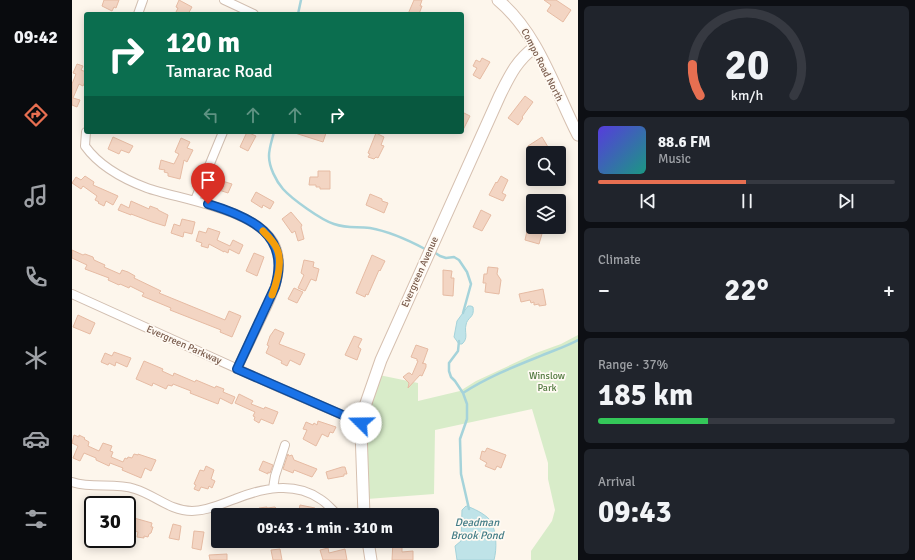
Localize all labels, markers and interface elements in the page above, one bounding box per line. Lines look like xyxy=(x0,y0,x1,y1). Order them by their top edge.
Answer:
text: 09:42 xyxy=(14,26,58,48)
text: 120 m xyxy=(166,26,240,60)
street label: Compo Road North xyxy=(518,27,566,103)
icon: right xyxy=(100,28,152,80)
text: 20 xyxy=(724,40,769,91)
text: Tamarac Road xyxy=(166,60,273,82)
text: km/h xyxy=(730,87,763,104)
icon: directions xyxy=(22,101,50,129)
icon: left xyxy=(200,104,222,126)
icon: ahead xyxy=(242,104,264,126)
icon: ahead xyxy=(284,104,306,126)
icon: right xyxy=(326,104,348,126)
text: 88.6 FM xyxy=(658,133,710,151)
map controls xyxy=(526,146,566,234)
button: search xyxy=(526,146,566,186)
text: Music xyxy=(658,151,691,167)
pin xyxy=(191,163,225,204)
icon: arrive xyxy=(197,169,219,191)
icon: music xyxy=(22,182,50,210)
icon: previous xyxy=(637,190,659,212)
icon: pause xyxy=(736,190,758,212)
icon: next xyxy=(835,190,857,212)
button: layers xyxy=(526,194,566,234)
street label: Evergreen Avenue xyxy=(399,235,441,309)
text: Climate xyxy=(598,252,641,268)
icon: phone xyxy=(22,263,50,291)
text: 22° xyxy=(724,272,769,309)
text: − xyxy=(598,277,610,304)
text: + xyxy=(883,277,895,304)
street label: Evergreen Parkway xyxy=(145,323,224,367)
icon: climate xyxy=(22,344,50,372)
text: Range · 37% xyxy=(598,357,668,373)
park label: Winslow Park xyxy=(529,370,566,394)
text: 185 km xyxy=(598,377,693,414)
position arrow xyxy=(340,402,382,444)
icon: car xyxy=(22,425,50,453)
text: Arrival xyxy=(598,474,635,490)
text: 09:43 xyxy=(598,494,672,531)
speed limit sign: 30 xyxy=(84,496,136,548)
icon: filters xyxy=(22,505,50,533)
water label: Deadman Brook Pond xyxy=(450,516,505,542)
text: 09:43 · 1 min · 310 m xyxy=(257,519,393,537)

